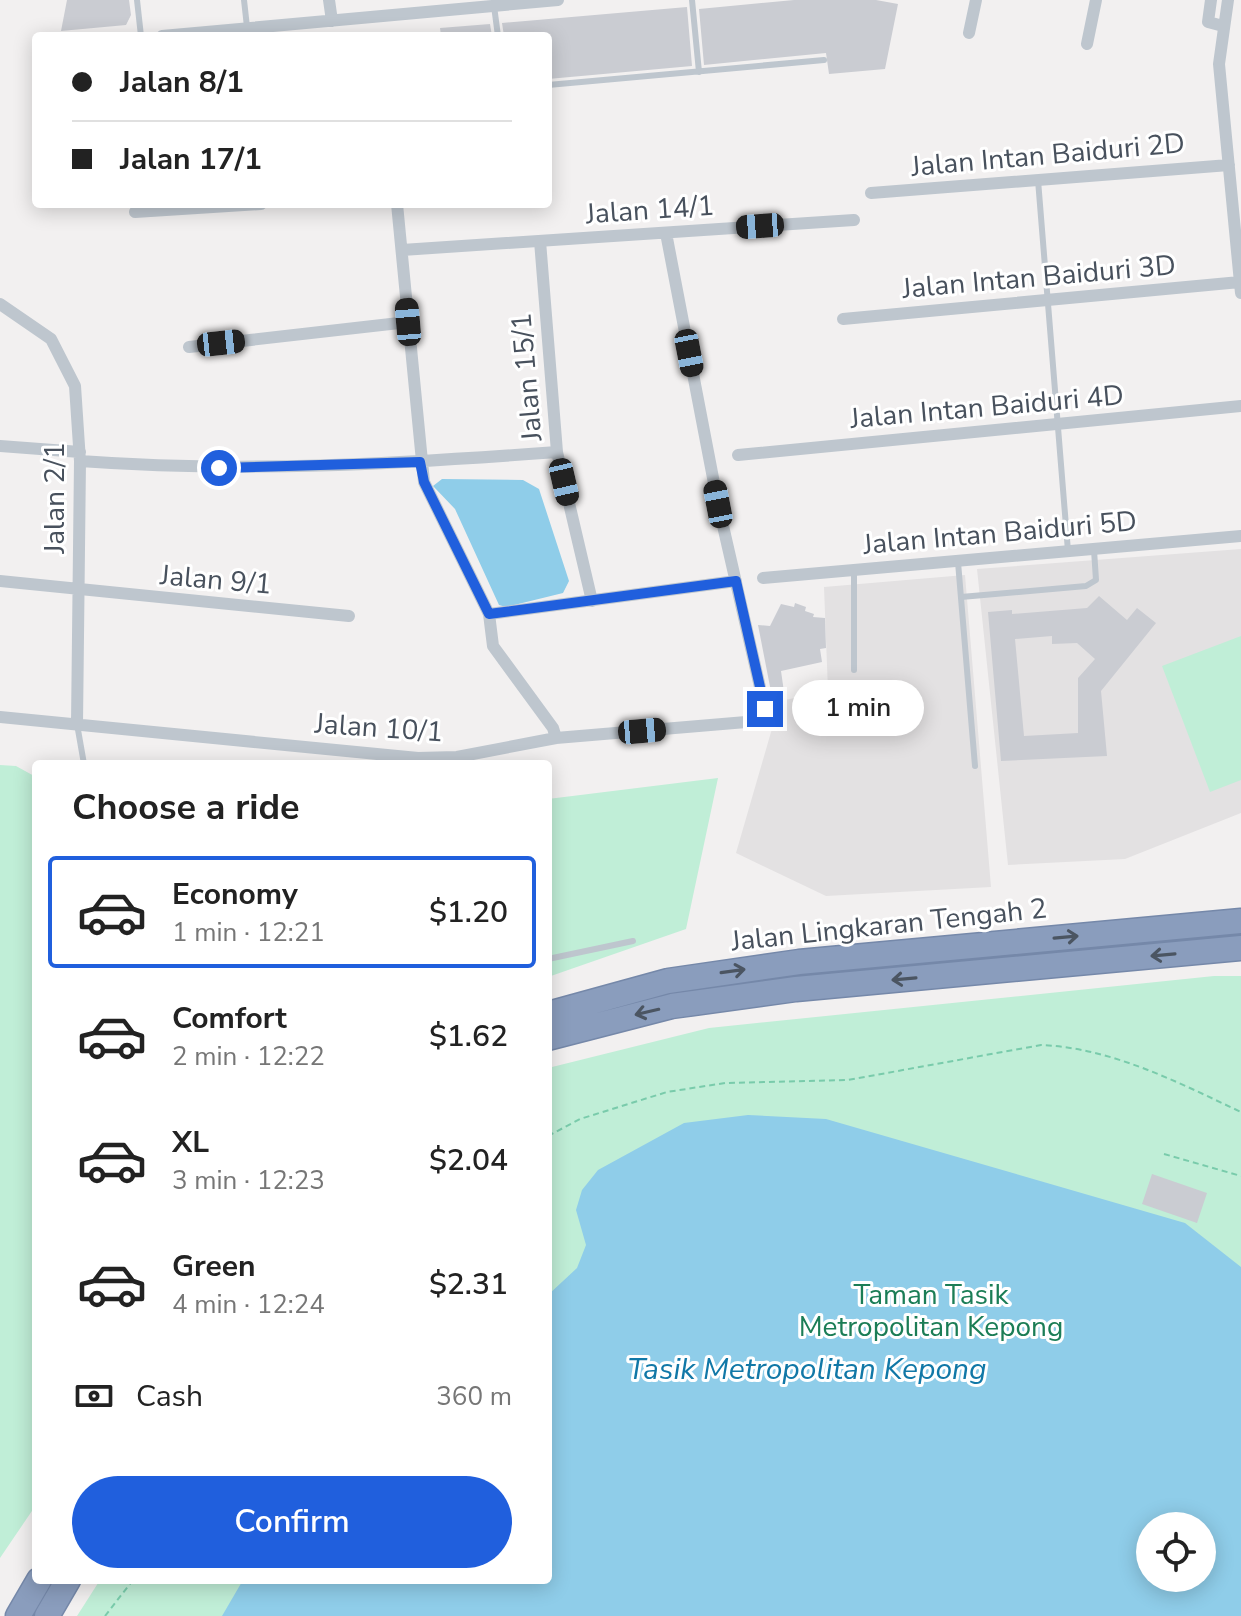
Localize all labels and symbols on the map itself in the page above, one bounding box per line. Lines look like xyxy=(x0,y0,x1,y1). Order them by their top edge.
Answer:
street label: Jalan Intan Baiduri 2D xyxy=(909,124,1186,186)
street label: Jalan 14/1 xyxy=(584,187,715,234)
car xyxy=(735,212,785,240)
street label: Jalan Intan Baiduri 3D xyxy=(900,246,1177,308)
car xyxy=(394,297,422,347)
street label: Jalan 15/1 xyxy=(502,311,552,444)
car xyxy=(673,327,705,379)
car xyxy=(196,329,246,357)
street label: Jalan Intan Baiduri 4D xyxy=(848,376,1125,438)
street label: Jalan 2/1 xyxy=(36,442,74,555)
route start xyxy=(201,450,237,486)
car xyxy=(547,456,581,508)
car xyxy=(702,478,734,530)
street label: Jalan Intan Baiduri 5D xyxy=(861,502,1138,564)
street label: Jalan 9/1 xyxy=(158,556,273,604)
callout: 1 min xyxy=(793,681,925,737)
route end xyxy=(747,691,783,727)
street label: Jalan 10/1 xyxy=(313,704,444,751)
car xyxy=(617,717,667,745)
street label: Jalan Lingkaran Tengah 2 xyxy=(728,890,1049,961)
one-way arrow xyxy=(1052,929,1079,944)
one-way arrow xyxy=(1150,947,1177,962)
one-way arrow xyxy=(719,963,745,978)
one-way arrow xyxy=(891,971,918,986)
one-way arrow xyxy=(634,1005,660,1020)
park label: Taman Tasik Metropolitan Kepong xyxy=(799,1276,1063,1346)
water label: Tasik Metropolitan Kepong xyxy=(627,1349,987,1390)

